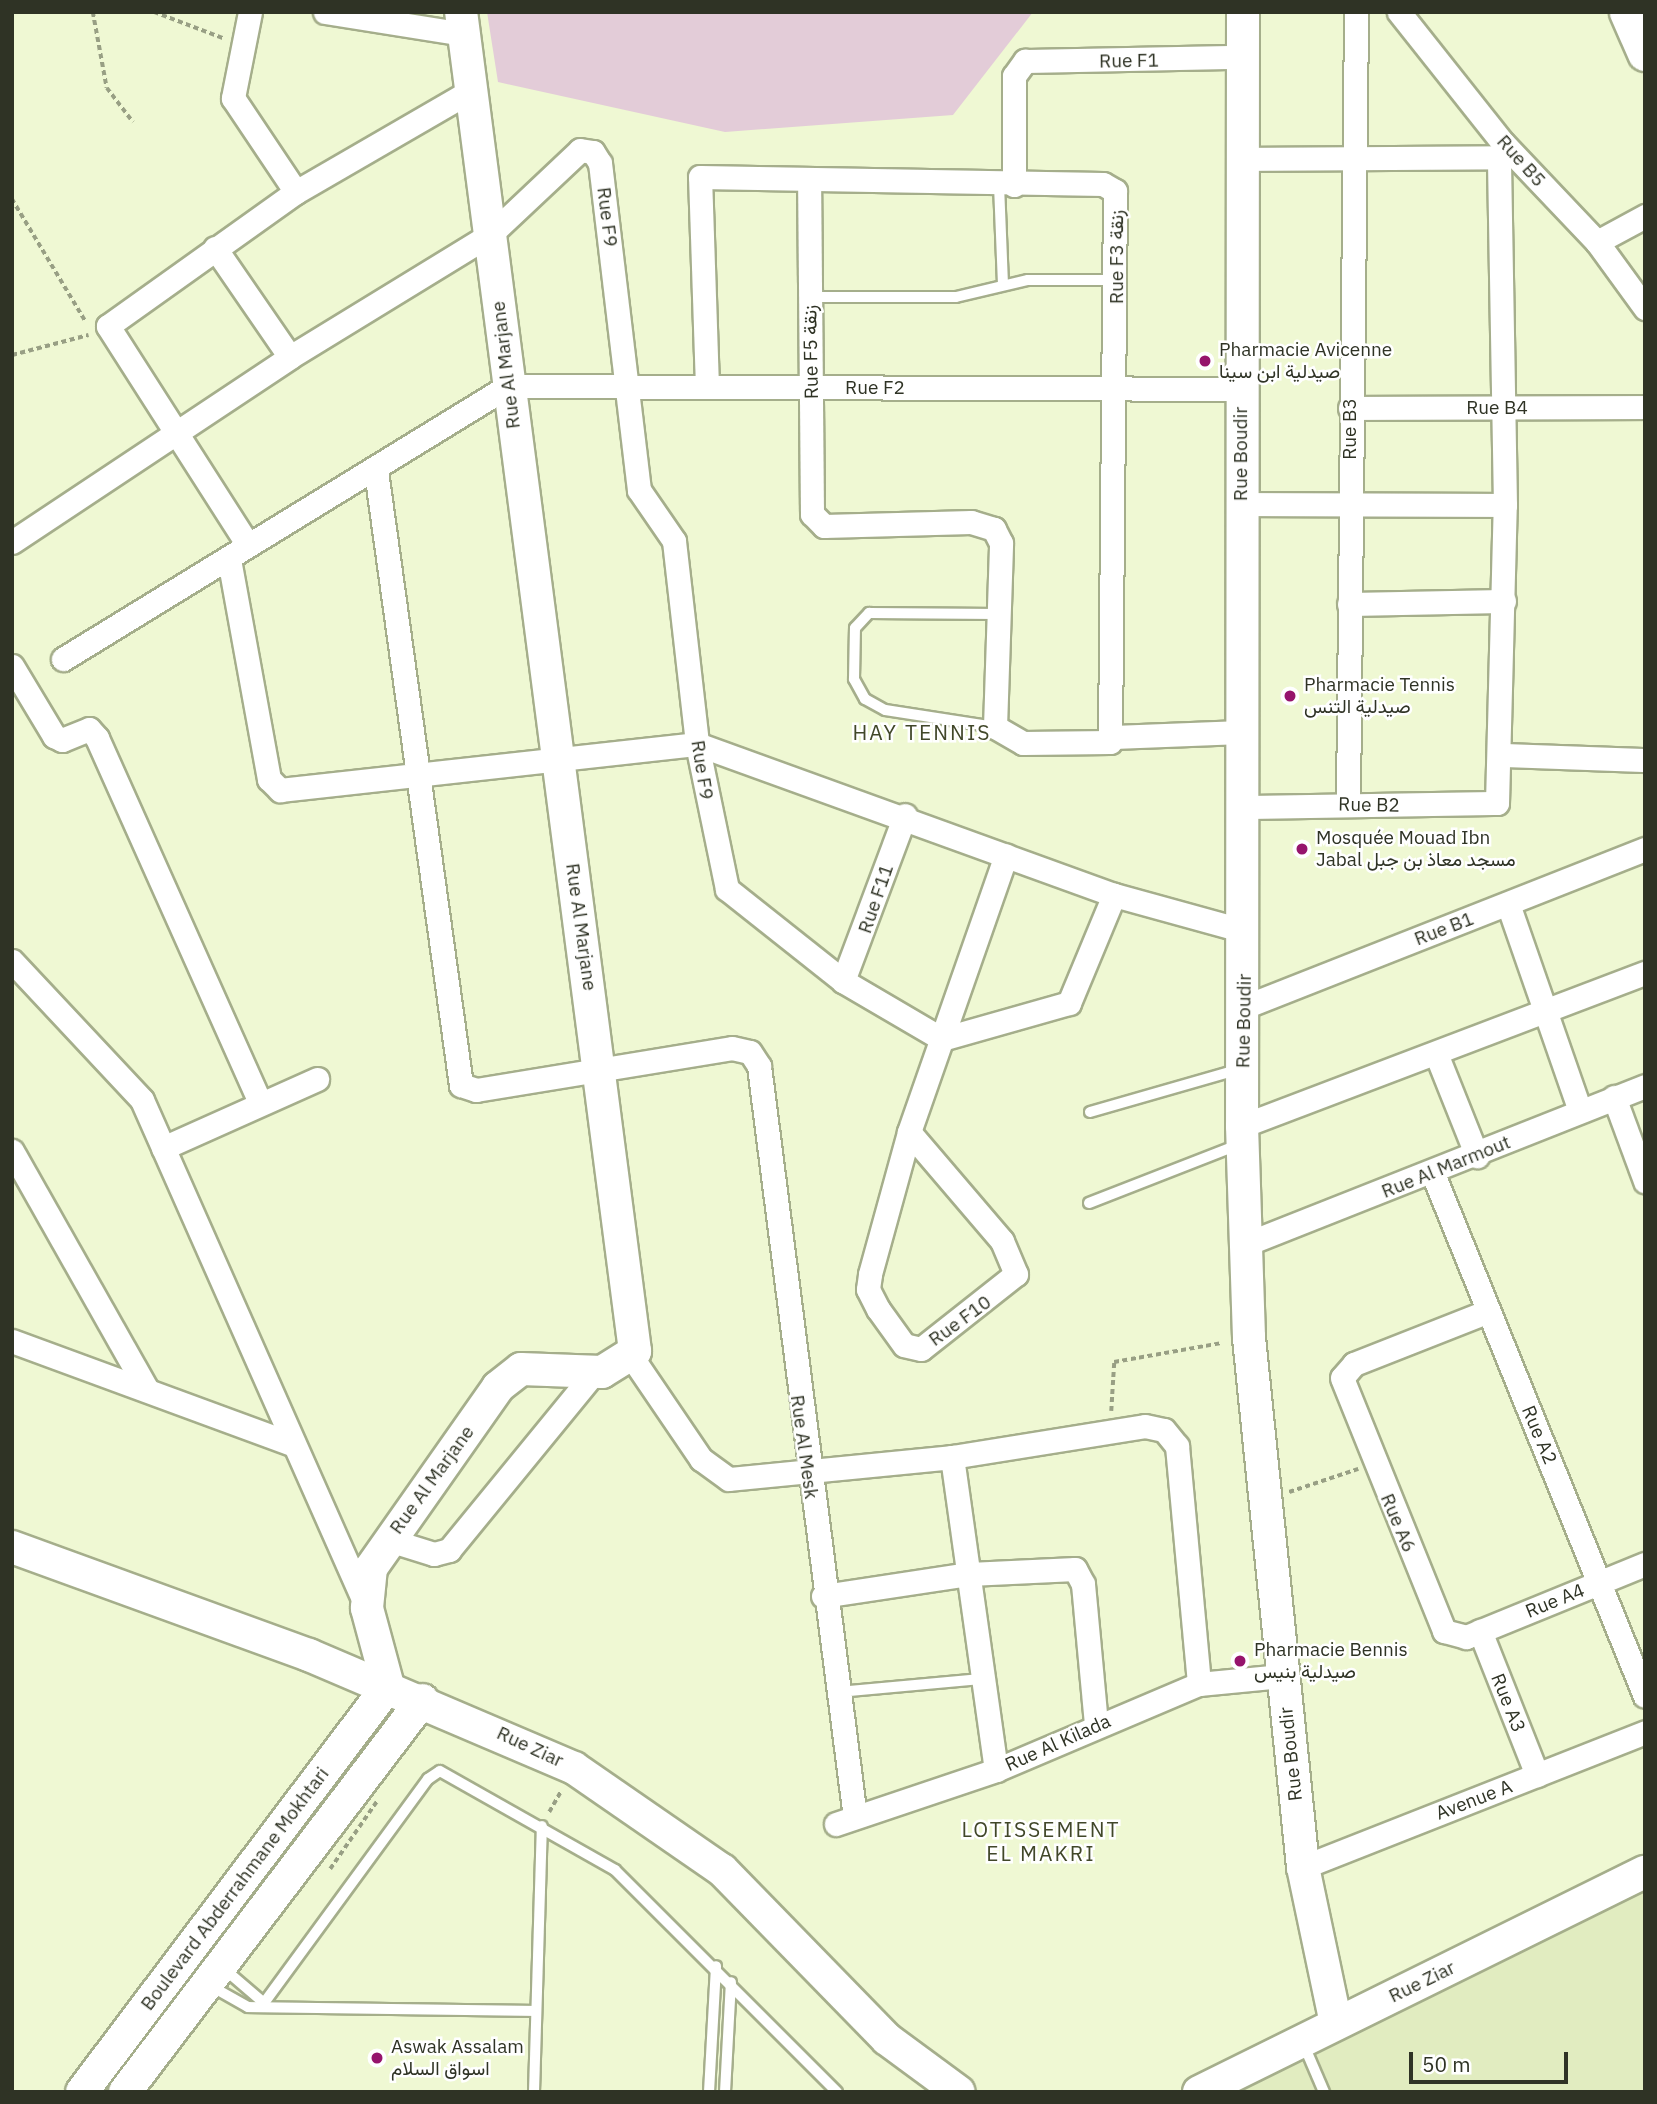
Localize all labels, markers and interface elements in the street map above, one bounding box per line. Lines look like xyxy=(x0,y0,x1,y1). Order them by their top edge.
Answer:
street label: Rue F1 xyxy=(1099,49,1159,73)
street label: Rue B5 xyxy=(1492,130,1550,192)
street label: Rue F9 xyxy=(592,186,622,248)
street label: Rue F3 زنقة xyxy=(1106,210,1128,304)
street label: Rue Al Marjane xyxy=(487,300,525,430)
street label: Rue F5 زنقة xyxy=(799,305,823,399)
place label: Pharmacie Avicenne صيدلية ابن سينا xyxy=(1219,339,1392,383)
marker: Pharmacie Avicenne صيدلية ابن سينا xyxy=(1197,353,1213,369)
street label: Rue F2 xyxy=(845,377,905,399)
street label: Rue B4 xyxy=(1466,397,1528,419)
street label: Rue B3 xyxy=(1339,398,1361,460)
street label: Rue Boudir xyxy=(1230,407,1252,501)
place label: Pharmacie Tennis صيدلية التنس xyxy=(1304,674,1455,718)
marker: Pharmacie Tennis صيدلية التنس xyxy=(1282,688,1298,704)
district label: HAY TENNIS xyxy=(854,719,990,745)
street label: Rue F9 xyxy=(686,739,718,801)
street label: Rue B2 xyxy=(1338,793,1400,817)
place label: Mosquée Mouad Ibn Jabal مسجد معاذ بن جبل xyxy=(1316,827,1516,871)
marker: Mosquée Mouad Ibn Jabal مسجد معاذ بن جبل xyxy=(1294,841,1310,857)
street label: Rue Al Marjane xyxy=(561,862,601,992)
street label: Rue F11 xyxy=(854,862,898,936)
street label: Rue B1 xyxy=(1411,907,1477,951)
street label: Rue Boudir xyxy=(1232,974,1256,1068)
street label: Rue Al Marmout xyxy=(1378,1131,1514,1203)
street label: Rue F10 xyxy=(924,1291,996,1351)
street label: Rue Al Mesk xyxy=(785,1394,823,1500)
street label: Rue A2 xyxy=(1517,1402,1561,1468)
street label: Rue Al Marjane xyxy=(385,1421,479,1539)
street label: Rue A6 xyxy=(1376,1490,1420,1556)
street label: Rue A4 xyxy=(1522,1579,1588,1623)
place label: Pharmacie Bennis صيدلية بنيس xyxy=(1254,1639,1408,1683)
marker: Pharmacie Bennis صيدلية بنيس xyxy=(1232,1653,1248,1669)
street label: Rue A3 xyxy=(1486,1670,1530,1736)
street label: Rue Boudir xyxy=(1275,1706,1307,1802)
street label: Rue Al Kilada xyxy=(1002,1710,1114,1776)
street label: Rue Ziar xyxy=(493,1722,567,1772)
street label: Boulevard Abderrahmane Mokhtari xyxy=(136,1763,334,2015)
street label: Avenue A xyxy=(1433,1775,1515,1825)
district label: LOTISSEMENT EL MAKRI xyxy=(963,1816,1119,1866)
street label: Rue Ziar xyxy=(1385,1956,1459,2008)
place label: Aswak Assalam اسواق السلام xyxy=(391,2036,524,2080)
scale bar xyxy=(1412,2038,1571,2082)
marker: Aswak Assalam اسواق السلام xyxy=(369,2050,385,2066)
text: 50 m xyxy=(1422,2050,1471,2078)

